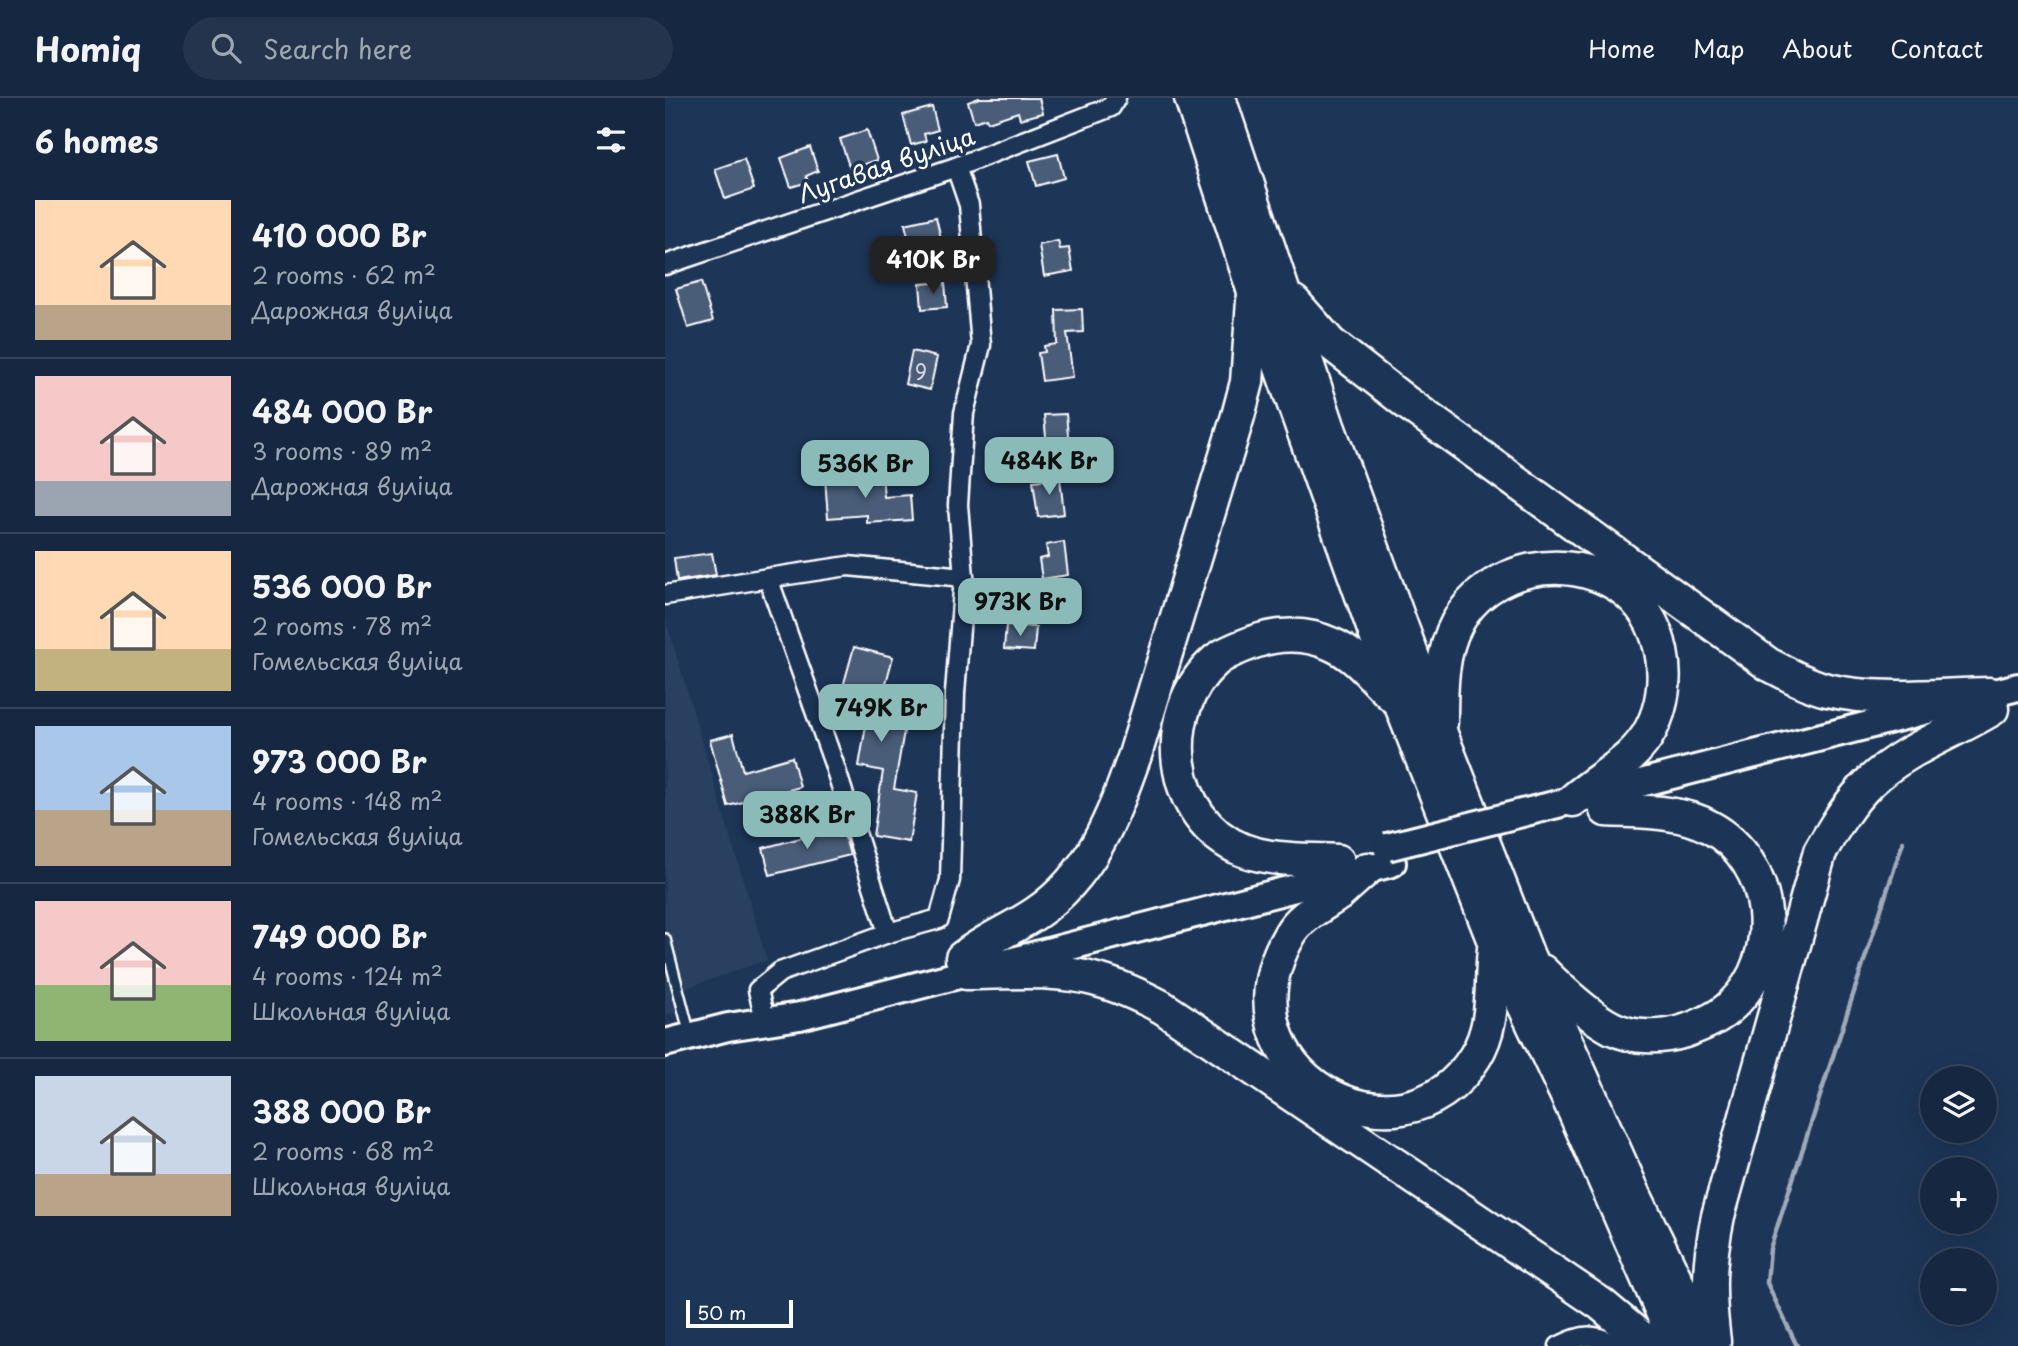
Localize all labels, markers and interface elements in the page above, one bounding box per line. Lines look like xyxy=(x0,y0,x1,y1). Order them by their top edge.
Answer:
search box xyxy=(183,17,673,80)
text: Homiq xyxy=(35,23,141,73)
icon: search xyxy=(207,29,245,67)
text: Search here xyxy=(263,29,412,68)
text: Home xyxy=(1588,30,1655,66)
text: Map xyxy=(1693,30,1744,66)
text: About xyxy=(1782,30,1852,66)
text: Contact xyxy=(1890,30,1983,66)
street label: Лугавая вуліца xyxy=(793,117,979,211)
text: 6 homes xyxy=(35,118,158,163)
icon: filters xyxy=(592,121,630,159)
text: 410 000 Br xyxy=(252,212,426,257)
icon: home xyxy=(91,228,175,312)
pin: 410K Br xyxy=(868,236,998,296)
text: 410K Br xyxy=(886,241,980,276)
text: 2 rooms · 62 m² xyxy=(252,257,436,292)
text: Дарожная вуліца xyxy=(252,292,453,327)
house number: 9 xyxy=(915,355,927,387)
text: 484 000 Br xyxy=(252,388,432,433)
icon: home xyxy=(91,404,175,488)
text: 3 rooms · 89 m² xyxy=(252,433,432,468)
pin: 484K Br xyxy=(984,438,1114,497)
pin: 536K Br xyxy=(800,440,930,500)
text: 484K Br xyxy=(1001,442,1097,477)
text: 536K Br xyxy=(817,445,913,480)
text: Дарожная вуліца xyxy=(252,468,453,503)
text: 536 000 Br xyxy=(252,563,432,608)
pin: 973K Br xyxy=(955,578,1085,638)
icon: home xyxy=(91,579,175,663)
text: 973K Br xyxy=(974,583,1066,618)
text: 2 rooms · 78 m² xyxy=(252,608,432,643)
text: Гомельская вуліца xyxy=(252,643,463,678)
pin: 749K Br xyxy=(816,684,946,744)
text: 749K Br xyxy=(835,689,927,724)
text: 973 000 Br xyxy=(252,738,427,783)
icon: home xyxy=(91,754,175,838)
text: 4 rooms · 148 m² xyxy=(252,783,443,818)
pin: 388K Br xyxy=(742,792,872,851)
text: 388K Br xyxy=(759,796,855,831)
text: Гомельская вуліца xyxy=(252,818,463,853)
text: 749 000 Br xyxy=(252,913,427,958)
icon: home xyxy=(91,929,175,1013)
text: 4 rooms · 124 m² xyxy=(252,958,443,993)
text: Школьная вуліца xyxy=(252,993,450,1028)
map controls xyxy=(1920,1066,1997,1325)
button: layers xyxy=(1920,1066,1997,1143)
text: 388 000 Br xyxy=(252,1088,431,1133)
icon: home xyxy=(91,1104,175,1188)
text: 2 rooms · 68 m² xyxy=(252,1133,434,1168)
button: + xyxy=(1920,1157,1997,1234)
text: Школьная вуліца xyxy=(252,1168,450,1203)
button: − xyxy=(1920,1248,1997,1325)
scale bar xyxy=(686,1297,793,1329)
text: 50 m xyxy=(697,1298,746,1326)

